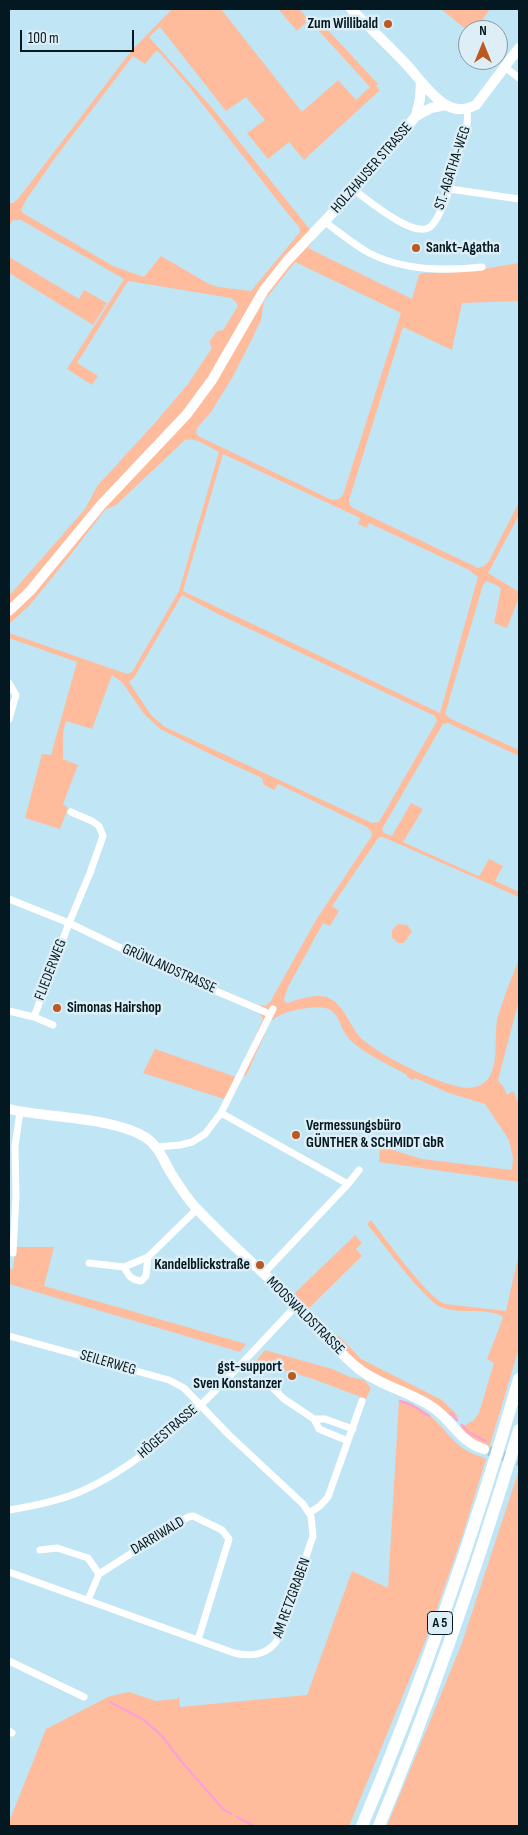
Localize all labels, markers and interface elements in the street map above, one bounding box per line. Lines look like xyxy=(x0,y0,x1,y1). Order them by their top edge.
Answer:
place label: Zum Willibald xyxy=(308,15,378,33)
marker: Zum Willibald xyxy=(382,18,394,30)
scale bar xyxy=(22,20,136,52)
north arrow xyxy=(458,20,508,70)
text: N xyxy=(479,22,487,39)
text: 100 m xyxy=(28,29,59,48)
street label: HOLZHAUSER STRASSE xyxy=(328,119,416,217)
street label: ST.-AGATHA-WEG xyxy=(431,124,475,212)
place label: Sankt-Agatha xyxy=(426,239,500,257)
marker: Sankt-Agatha xyxy=(410,242,422,254)
street label: FLIEDERWEG xyxy=(31,937,71,1003)
street label: GRÜNLANDSTRASSE xyxy=(119,940,219,998)
place label: Simonas Hairshop xyxy=(67,999,161,1017)
marker: Simonas Hairshop xyxy=(51,1002,63,1014)
place label: Vermessungsbüro GÜNTHER & SCHMIDT GbR xyxy=(306,1117,444,1152)
marker: Vermessungsbüro GÜNTHER & SCHMIDT GbR xyxy=(290,1129,302,1141)
place label: Kandelblickstraße xyxy=(154,1256,250,1274)
marker: Kandelblickstraße xyxy=(254,1259,266,1271)
street label: MOOSWALDSTRASSE xyxy=(262,1273,348,1359)
street label: SEILERWEG xyxy=(78,1346,138,1380)
place label: gst-support Sven Konstanzer xyxy=(193,1358,282,1393)
marker: gst-support Sven Konstanzer xyxy=(286,1370,298,1382)
street label: HÖGESTRASSE xyxy=(135,1401,201,1463)
street label: DARRIWALD xyxy=(128,1513,188,1559)
street label: AM RETZGRABEN xyxy=(269,1555,315,1641)
road number: A 5 xyxy=(428,1612,452,1635)

